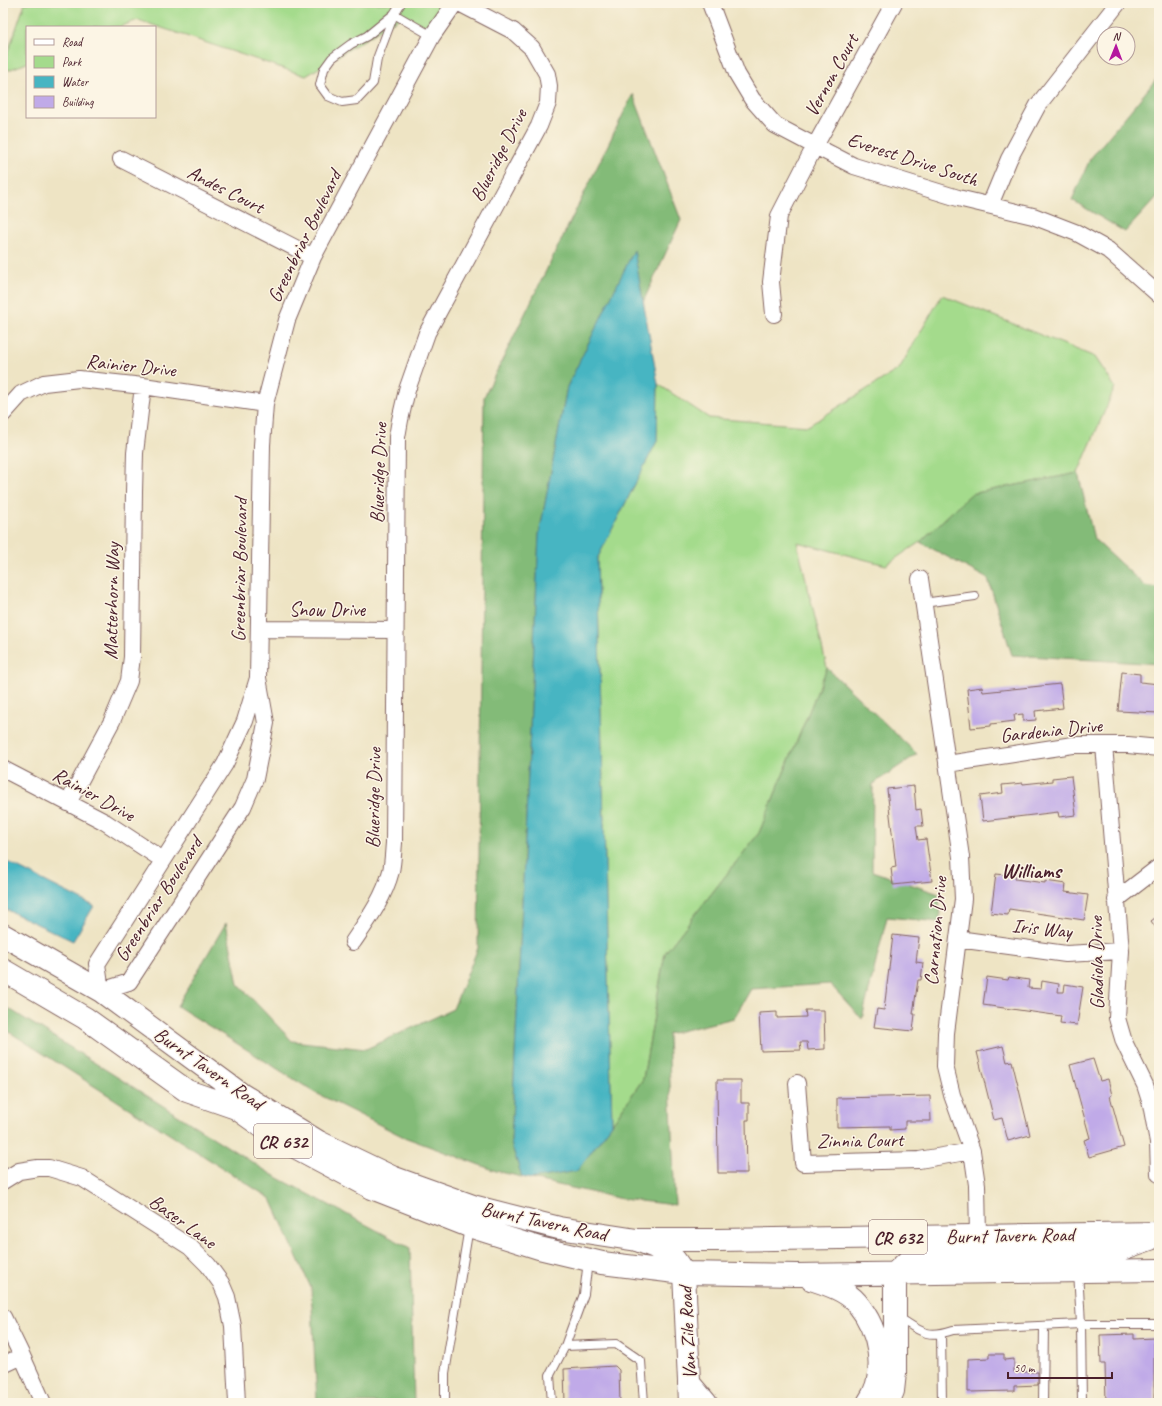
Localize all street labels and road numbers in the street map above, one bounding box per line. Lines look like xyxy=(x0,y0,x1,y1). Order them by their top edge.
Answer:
street label: Vernon Court xyxy=(799,28,865,121)
street label: Blueridge Drive xyxy=(464,103,533,206)
street label: Everest Drive South xyxy=(844,127,982,193)
street label: Andes Court xyxy=(183,160,270,220)
street label: Greenbriar Boulevard xyxy=(262,163,349,306)
street label: Rainier Drive xyxy=(85,348,178,383)
street label: Blueridge Drive xyxy=(364,421,393,524)
street label: Greenbriar Boulevard xyxy=(226,495,253,642)
street label: Matterhorn Way xyxy=(98,540,125,660)
street label: Snow Drive xyxy=(289,597,367,622)
street label: Gardenia Drive xyxy=(999,713,1105,748)
street label: Blueridge Drive xyxy=(360,746,387,849)
street label: Rainier Drive xyxy=(48,762,140,828)
street label: Greenbriar Boulevard xyxy=(109,830,210,966)
street label: Carnation Drive xyxy=(918,874,953,987)
street label: Iris Way xyxy=(1011,913,1075,944)
street label: Gladiola Drive xyxy=(1083,915,1110,1010)
street label: Burnt Tavern Road xyxy=(149,1021,271,1117)
road number: CR 632 xyxy=(254,1124,312,1158)
street label: Zinnia Court xyxy=(816,1127,906,1154)
street label: Baser Lane xyxy=(144,1189,222,1255)
street label: Burnt Tavern Road xyxy=(479,1196,612,1248)
road number: CR 632 xyxy=(869,1220,927,1254)
street label: Burnt Tavern Road xyxy=(946,1222,1077,1249)
street label: Van Zile Road xyxy=(672,1283,702,1380)

